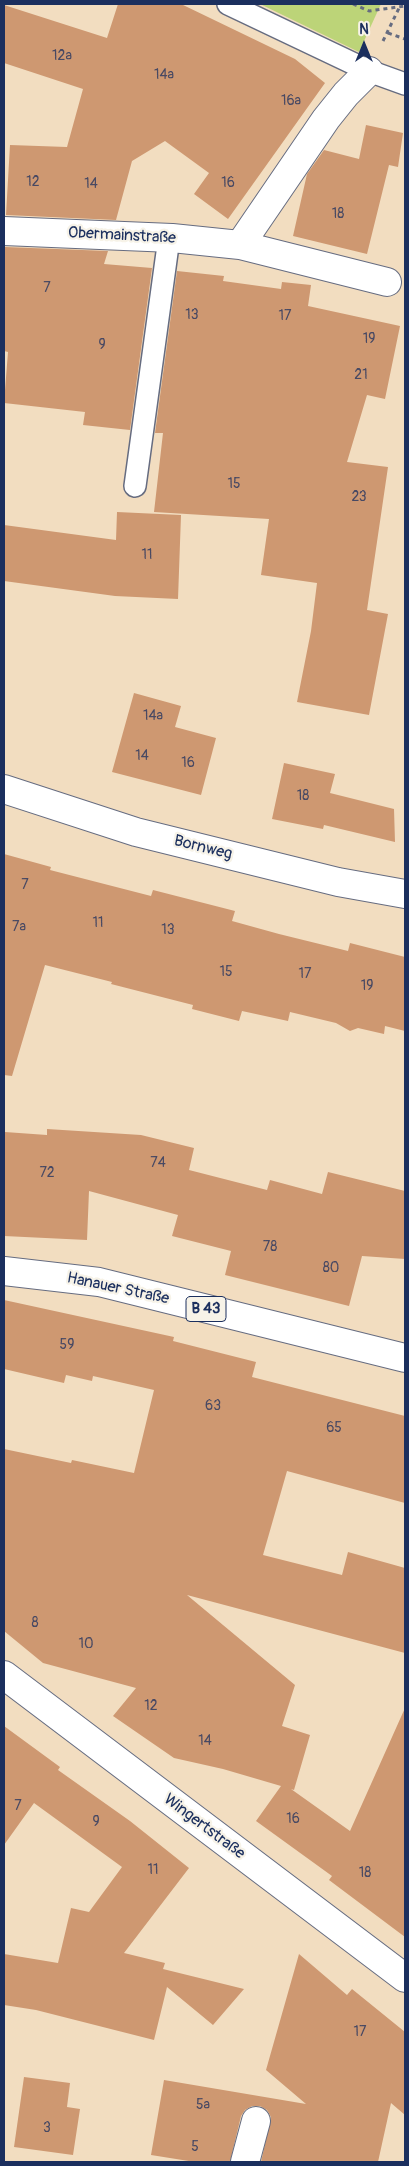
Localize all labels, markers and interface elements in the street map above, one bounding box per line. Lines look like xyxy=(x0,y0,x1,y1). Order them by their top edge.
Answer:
north arrow xyxy=(339,20,389,70)
text: N xyxy=(359,21,369,38)
house number: 12a xyxy=(52,48,72,64)
house number: 14a xyxy=(154,67,174,83)
house number: 16a xyxy=(281,93,301,109)
house number: 12 xyxy=(26,174,40,190)
house number: 16 xyxy=(221,175,235,191)
house number: 14 xyxy=(84,176,98,192)
house number: 18 xyxy=(332,206,344,222)
street label: Obermainstraße xyxy=(68,224,176,248)
house number: 7 xyxy=(43,280,51,296)
house number: 13 xyxy=(185,307,199,323)
house number: 17 xyxy=(279,308,291,324)
house number: 19 xyxy=(363,331,375,347)
house number: 9 xyxy=(98,337,106,353)
house number: 21 xyxy=(354,367,368,383)
house number: 15 xyxy=(227,476,241,492)
house number: 23 xyxy=(351,489,367,505)
house number: 11 xyxy=(142,547,152,563)
house number: 14a xyxy=(143,708,163,724)
house number: 14 xyxy=(135,748,149,764)
house number: 16 xyxy=(181,755,195,771)
house number: 18 xyxy=(297,788,309,804)
street label: Bornweg xyxy=(172,832,234,864)
house number: 7 xyxy=(21,877,29,893)
house number: 11 xyxy=(93,915,103,931)
house number: 7a xyxy=(12,919,26,935)
house number: 13 xyxy=(161,922,175,938)
house number: 15 xyxy=(219,964,233,980)
house number: 17 xyxy=(299,966,311,982)
house number: 19 xyxy=(361,978,373,994)
house number: 74 xyxy=(150,1155,166,1171)
house number: 72 xyxy=(39,1165,55,1181)
house number: 78 xyxy=(263,1239,277,1255)
house number: 80 xyxy=(323,1260,339,1276)
street label: Hanauer Straße xyxy=(65,1269,171,1309)
road number: B 43 xyxy=(186,1296,226,1322)
house number: 59 xyxy=(60,1337,74,1353)
house number: 63 xyxy=(205,1398,221,1414)
house number: 65 xyxy=(326,1420,342,1436)
house number: 8 xyxy=(31,1615,39,1631)
house number: 10 xyxy=(78,1636,94,1652)
house number: 12 xyxy=(144,1698,158,1714)
house number: 14 xyxy=(198,1733,212,1749)
street label: Wingertstraße xyxy=(160,1790,248,1864)
house number: 7 xyxy=(14,1798,22,1814)
house number: 16 xyxy=(286,1811,300,1827)
house number: 9 xyxy=(92,1814,100,1830)
house number: 11 xyxy=(148,1862,158,1878)
house number: 18 xyxy=(359,1865,371,1881)
house number: 17 xyxy=(354,2024,366,2040)
house number: 5a xyxy=(196,2097,210,2113)
house number: 3 xyxy=(43,2120,51,2136)
house number: 5 xyxy=(191,2139,199,2155)

